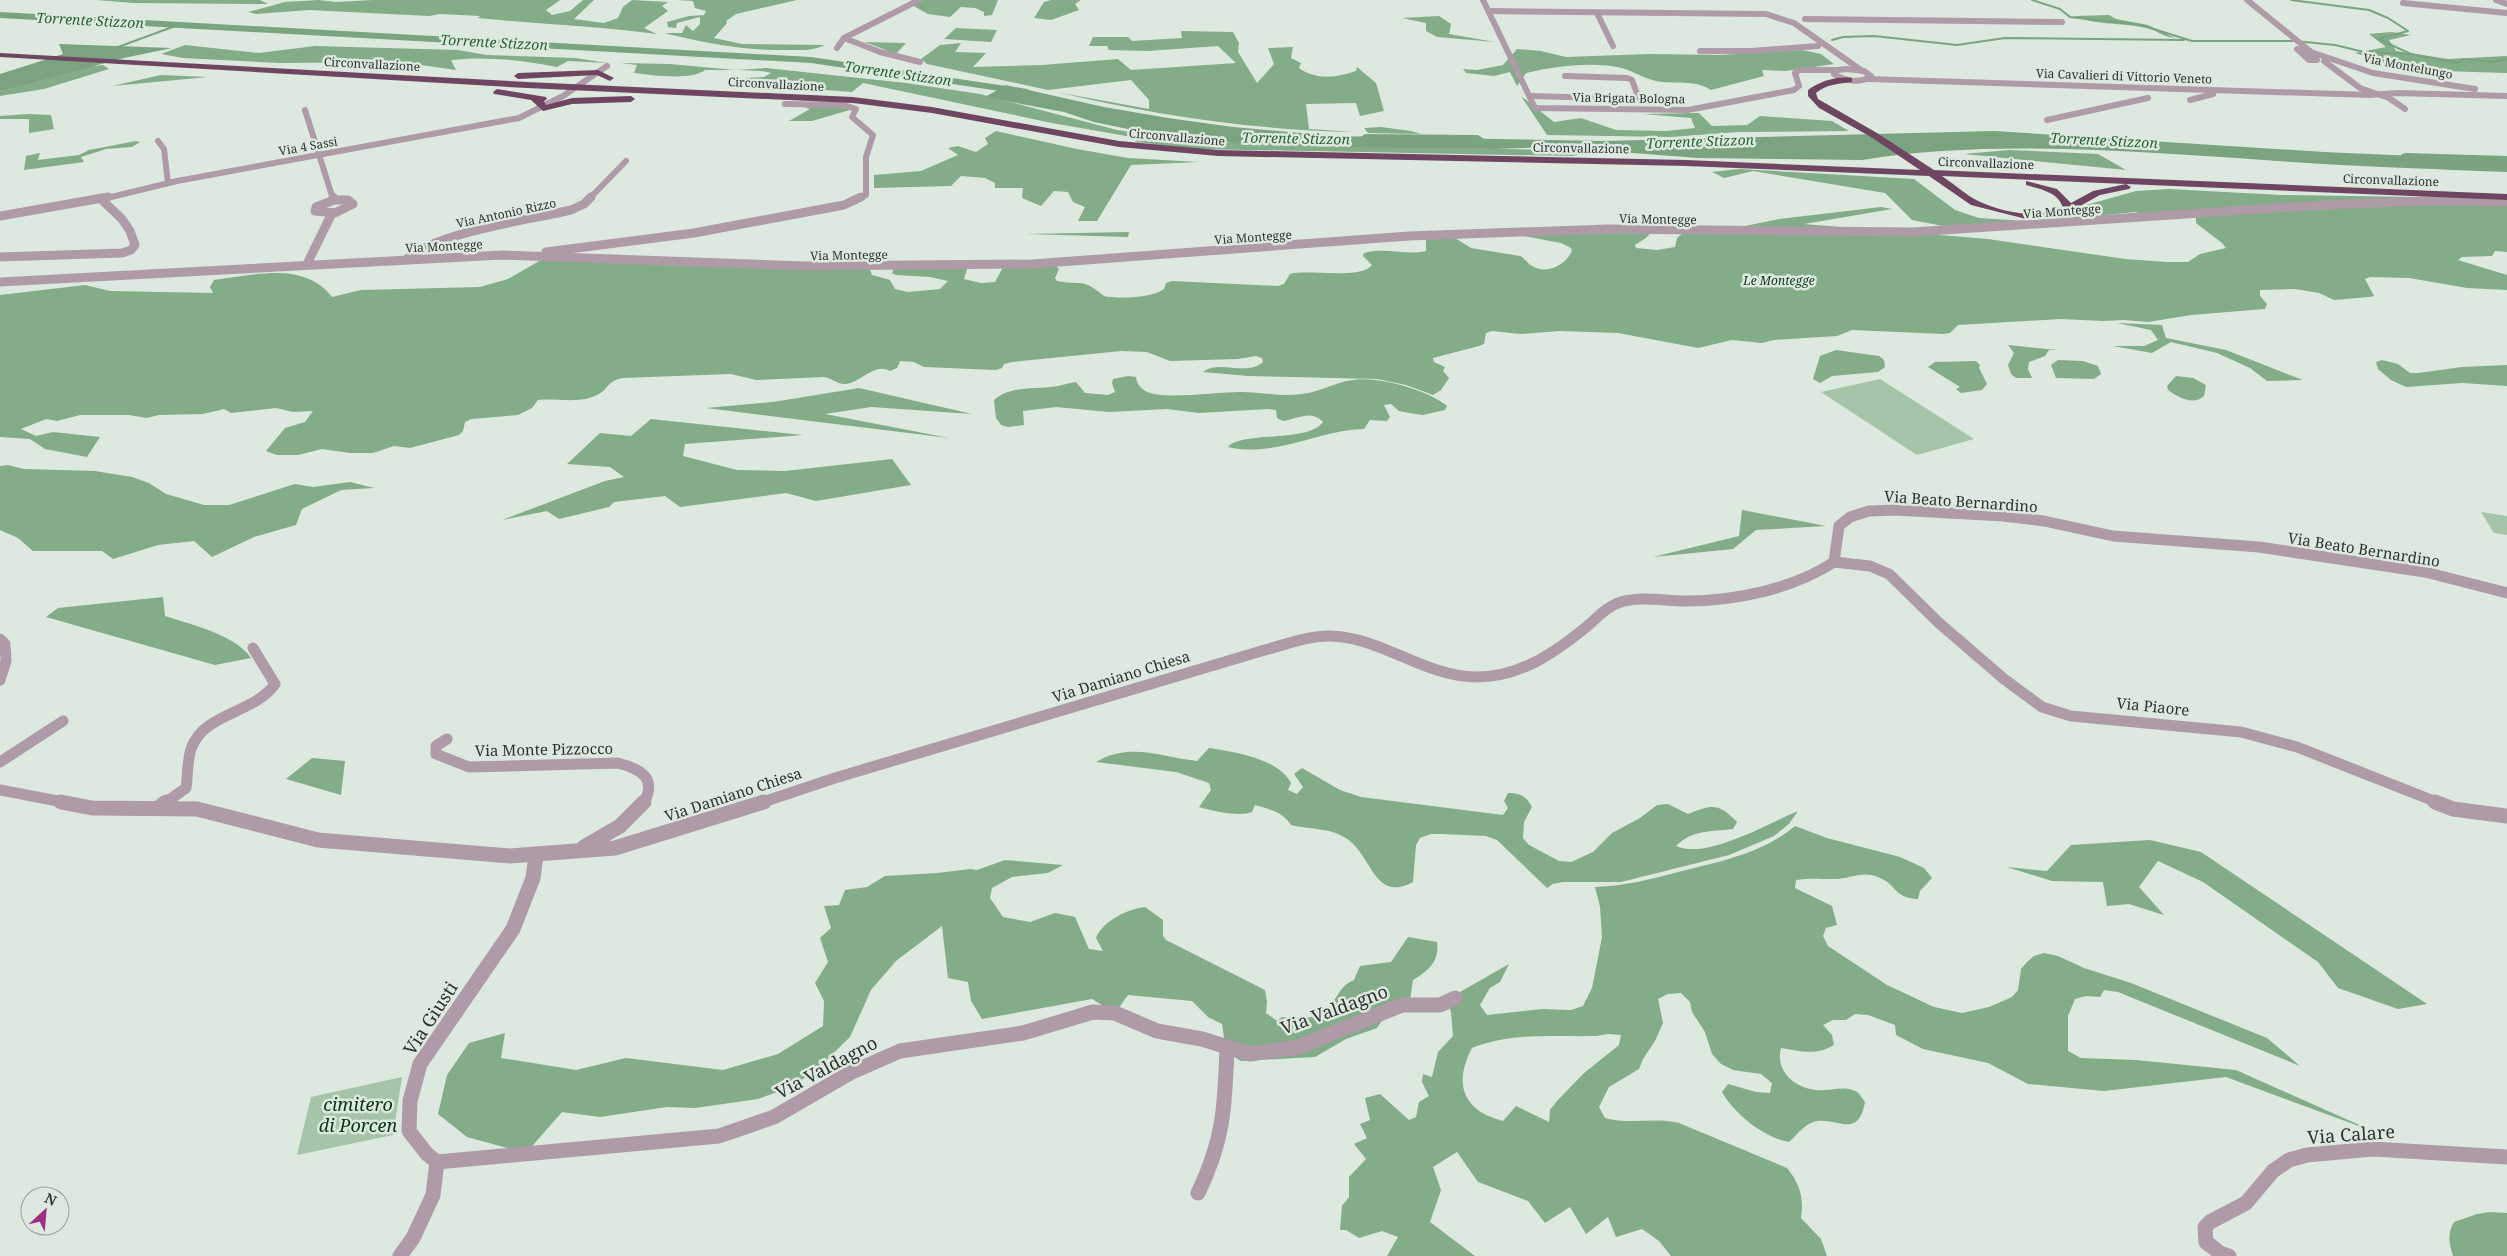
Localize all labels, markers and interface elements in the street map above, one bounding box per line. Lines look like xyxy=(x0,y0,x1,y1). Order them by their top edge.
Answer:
water label: Torrente Stizzon xyxy=(36,8,145,32)
water label: Torrente Stizzon xyxy=(440,30,549,54)
street label: Via Montelungo xyxy=(2362,49,2454,83)
street label: Circonvallazione xyxy=(323,53,421,75)
water label: Torrente Stizzon xyxy=(843,56,953,90)
street label: Via Cavalieri di Vittorio Veneto xyxy=(2035,64,2213,88)
street label: Circonvallazione xyxy=(727,73,825,95)
street label: Via Brigata Bologna xyxy=(1572,89,1686,107)
street label: Circonvallazione xyxy=(1128,124,1226,150)
water label: Torrente Stizzon xyxy=(1242,128,1351,148)
water label: Torrente Stizzon xyxy=(2050,128,2159,152)
water label: Torrente Stizzon xyxy=(1646,130,1755,152)
street label: Via 4 Sassi xyxy=(277,132,339,160)
street label: Circonvallazione xyxy=(1533,139,1629,157)
street label: Circonvallazione xyxy=(1938,153,2034,173)
street label: Circonvallazione xyxy=(2343,170,2439,190)
street label: Via Antonio Rizzo xyxy=(454,194,558,232)
street label: Via Montegge xyxy=(2023,200,2101,222)
street label: Via Montegge xyxy=(1619,210,1697,228)
street label: Via Montegge xyxy=(1214,226,1292,248)
street label: Via Montegge xyxy=(405,235,483,257)
street label: Via Montegge xyxy=(810,246,888,264)
park label: Le Montegge xyxy=(1742,272,1815,289)
street label: Via Beato Bernardino xyxy=(1884,486,2038,516)
street label: Via Beato Bernardino xyxy=(2286,527,2442,571)
street label: Via Damiano Chiesa xyxy=(1050,646,1192,706)
street label: Via Piaore xyxy=(2115,692,2191,720)
street label: Via Monte Pizzocco xyxy=(475,738,613,760)
street label: Via Damiano Chiesa xyxy=(662,762,804,826)
street label: Via Giusti xyxy=(397,976,463,1059)
street label: Via Valdagno xyxy=(1277,979,1391,1039)
street label: Via Valdagno xyxy=(771,1030,881,1104)
park label: cimitero di Porcen xyxy=(319,1092,397,1137)
street label: Via Calare xyxy=(2306,1119,2396,1149)
north arrow xyxy=(20,1186,70,1236)
text: N xyxy=(42,1188,60,1210)

